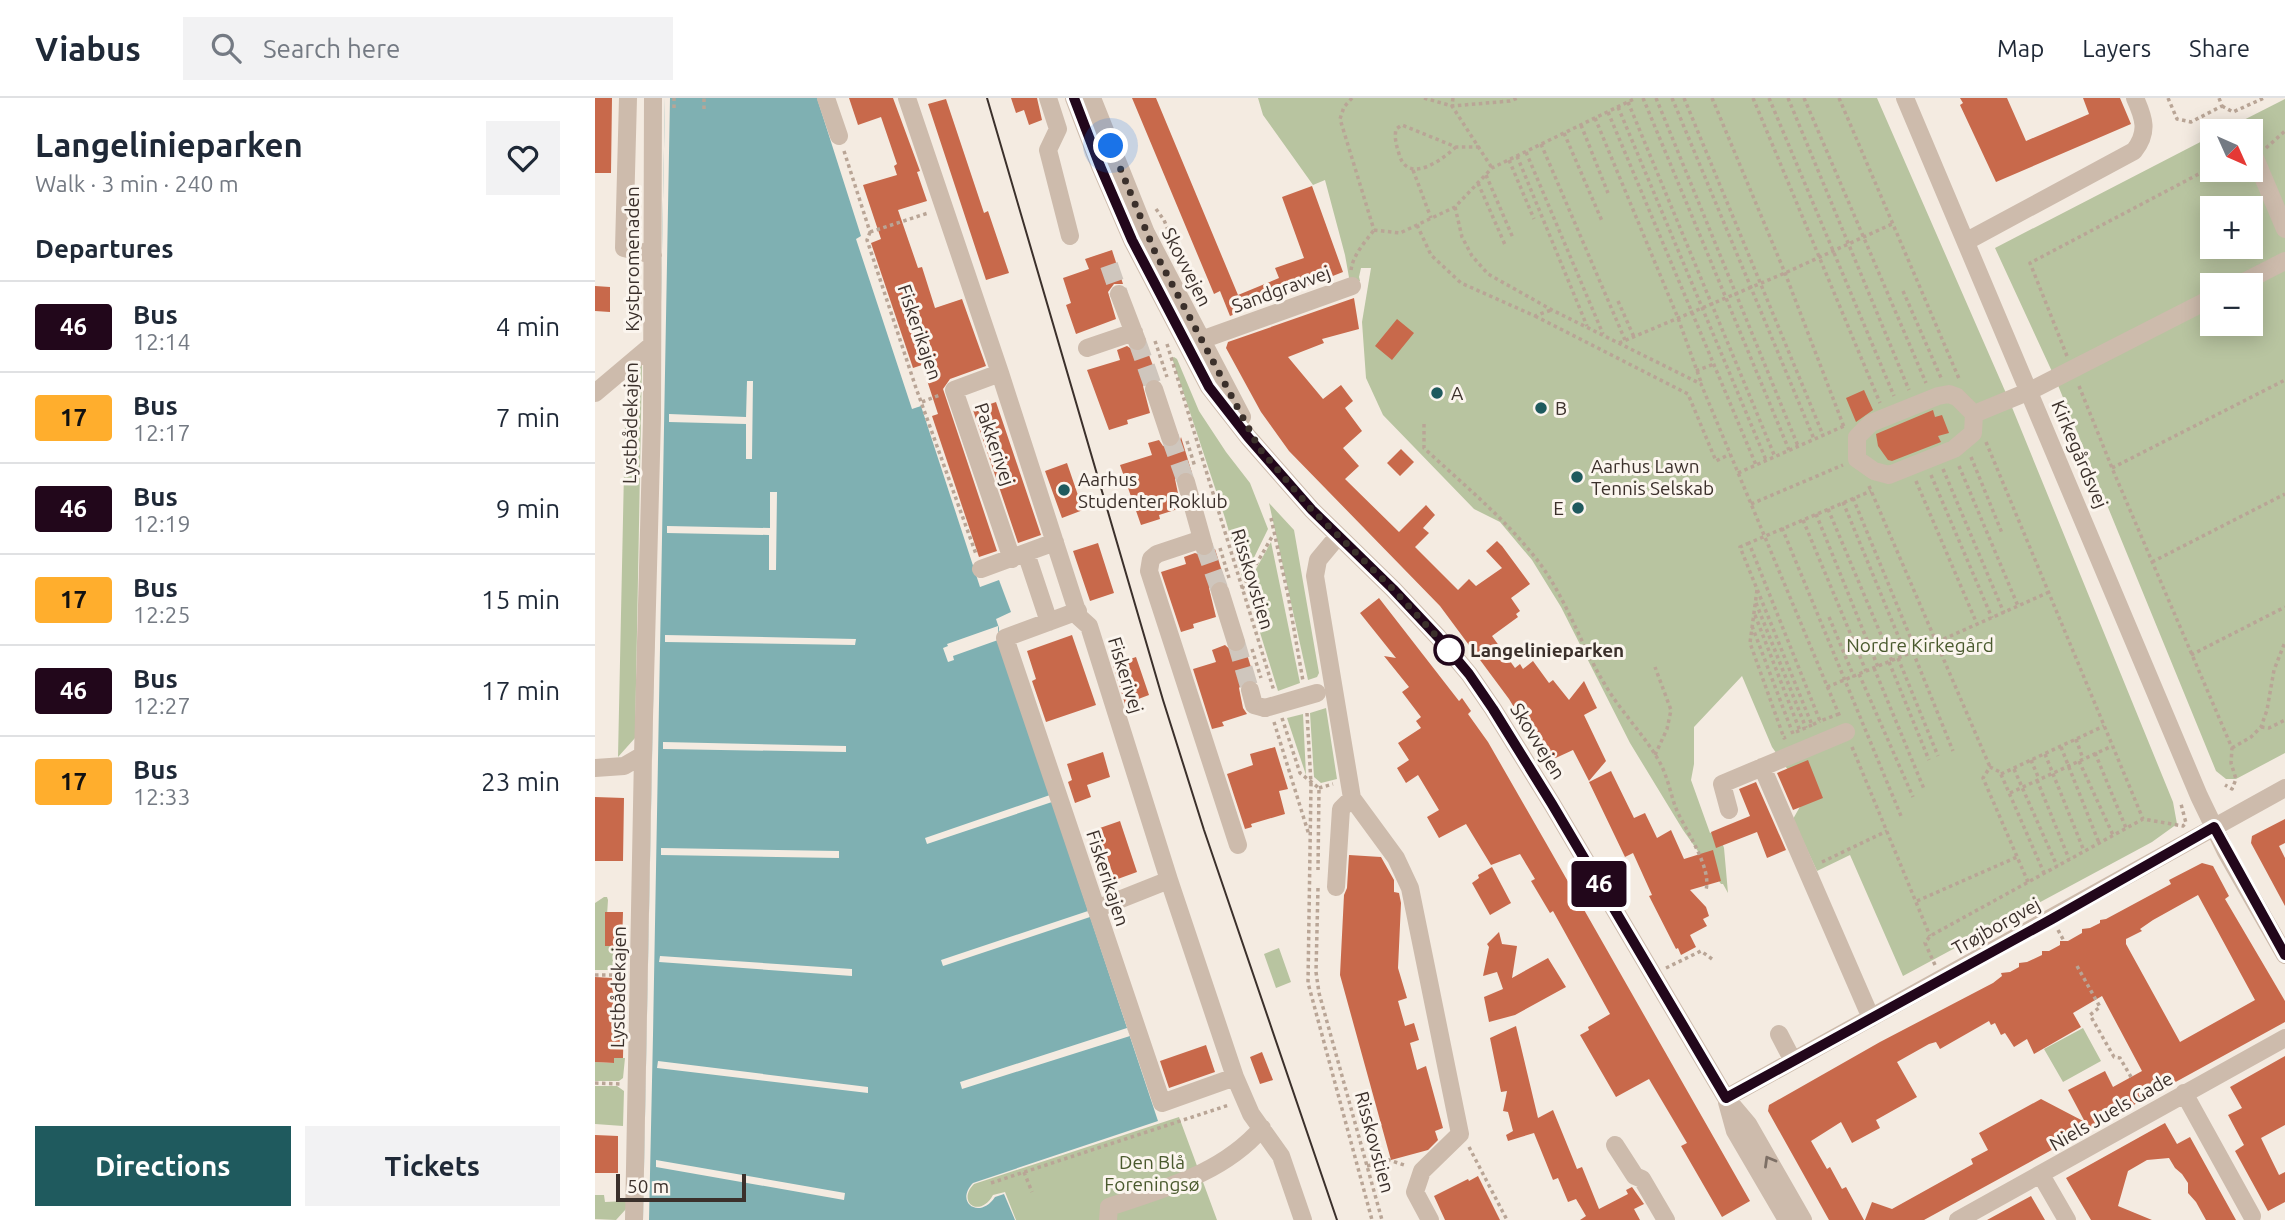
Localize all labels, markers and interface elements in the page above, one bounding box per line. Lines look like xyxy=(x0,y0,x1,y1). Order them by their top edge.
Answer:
search box xyxy=(183,17,673,80)
icon: search xyxy=(207,29,245,67)
text: Viabus xyxy=(35,30,141,67)
text: Search here xyxy=(263,34,400,63)
text: Map xyxy=(1997,35,2044,62)
text: Layers xyxy=(2082,35,2151,62)
text: Share xyxy=(2189,35,2250,62)
north arrow xyxy=(2200,119,2263,182)
map controls xyxy=(2200,119,2263,336)
button: heart xyxy=(486,121,560,195)
text: Langelinieparken xyxy=(35,126,303,163)
your location xyxy=(1093,128,1128,163)
text: Walk · 3 min · 240 m xyxy=(35,171,239,196)
street label: Kystpromenaden xyxy=(621,186,643,332)
button: + xyxy=(2200,196,2263,259)
street label: Skovvejen xyxy=(1158,224,1216,310)
text: Departures xyxy=(35,234,173,263)
street label: Sandgravvej xyxy=(1229,261,1333,317)
button: − xyxy=(2200,273,2263,336)
street label: Fiskerikajen xyxy=(893,281,947,383)
text: Bus xyxy=(133,300,178,329)
text: 4 min xyxy=(496,312,560,341)
text: 46 xyxy=(60,313,87,340)
text: 12:14 xyxy=(133,329,191,354)
street label: Lystbådekajen xyxy=(618,362,642,484)
place label: A xyxy=(1451,382,1464,404)
marker: A xyxy=(1429,385,1445,401)
text: Bus xyxy=(133,391,178,420)
place label: B xyxy=(1555,397,1567,419)
street label: Kirkegårdsvej xyxy=(2047,397,2113,511)
street label: Pakkerivej xyxy=(971,400,1019,488)
marker: B xyxy=(1533,400,1549,416)
text: 7 min xyxy=(496,403,560,432)
text: 17 xyxy=(60,404,87,431)
text: 12:17 xyxy=(133,420,191,445)
place label: Aarhus Lawn Tennis Selskab xyxy=(1591,455,1714,499)
place label: Aarhus Studenter Roklub xyxy=(1078,468,1228,512)
marker: Aarhus Lawn Tennis Selskab xyxy=(1569,469,1585,485)
text: Bus xyxy=(133,482,178,511)
marker: Aarhus Studenter Roklub xyxy=(1056,482,1072,498)
text: 9 min xyxy=(496,494,560,523)
text: 46 xyxy=(60,495,87,522)
place label: E xyxy=(1553,497,1564,519)
marker: E xyxy=(1570,500,1586,516)
text: 12:19 xyxy=(133,511,191,536)
street label: Risskovstien xyxy=(1227,526,1279,632)
text: Bus xyxy=(133,573,178,602)
text: 15 min xyxy=(481,585,560,614)
text: 17 xyxy=(60,586,87,613)
text: 12:25 xyxy=(133,602,191,627)
street label: Fiskerivej xyxy=(1104,634,1148,716)
park label: Nordre Kirkegård xyxy=(1846,634,1994,656)
marker: Langelinieparken xyxy=(1434,635,1464,665)
place label: Langelinieparken xyxy=(1470,639,1624,661)
text: Bus xyxy=(133,664,178,693)
text: 17 min xyxy=(481,676,560,705)
text: 46 xyxy=(60,677,87,704)
text: 12:27 xyxy=(133,693,191,718)
street label: Skovvejen xyxy=(1506,699,1570,783)
text: Bus xyxy=(133,755,178,784)
text: 23 min xyxy=(481,767,560,796)
text: 17 xyxy=(60,768,87,795)
text: 12:33 xyxy=(133,784,191,809)
street label: Fiskerikajen xyxy=(1082,827,1134,929)
line badge: 46 xyxy=(1567,861,1631,907)
text: 46 xyxy=(1585,870,1613,897)
street label: Trøjborgvej xyxy=(1948,893,2044,959)
street label: Lystbådekajen xyxy=(606,926,630,1048)
street label: Niels Juels Gade xyxy=(2046,1067,2176,1155)
street label: Risskovstien xyxy=(1351,1089,1399,1195)
button: Directions xyxy=(35,1126,291,1206)
button: Tickets xyxy=(305,1126,560,1206)
park label: Den Blå Foreningsø xyxy=(1104,1151,1200,1195)
one-way arrow xyxy=(1764,1155,1777,1168)
scale bar xyxy=(616,1171,745,1203)
text: 50 m xyxy=(627,1175,669,1197)

